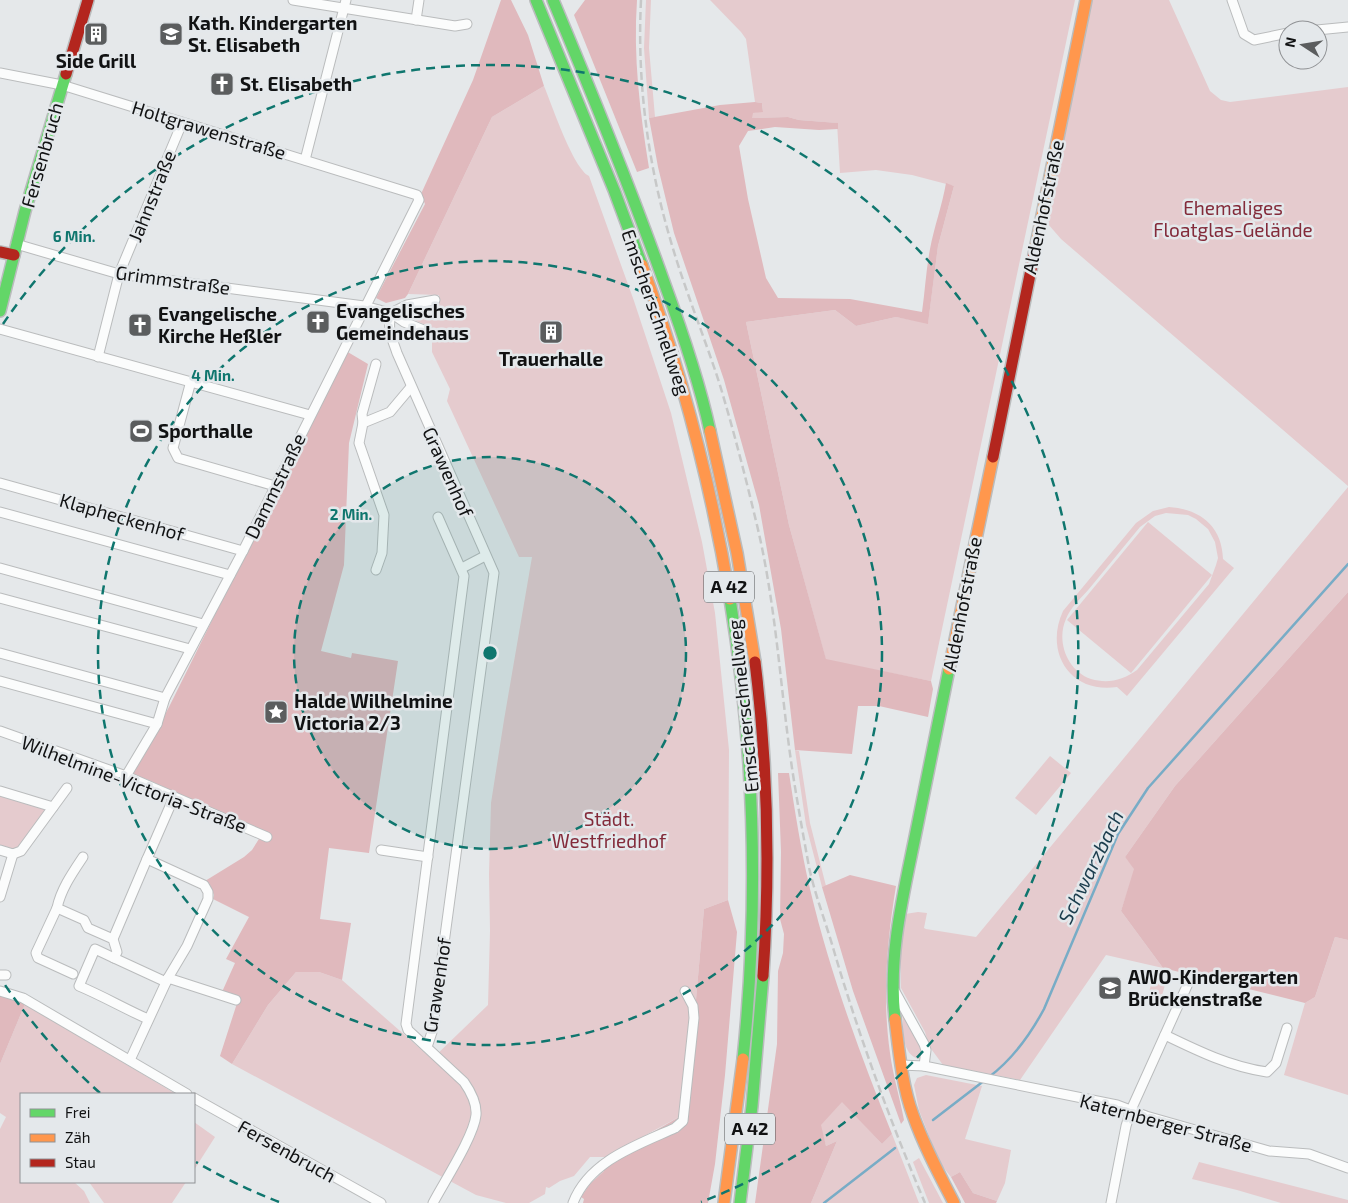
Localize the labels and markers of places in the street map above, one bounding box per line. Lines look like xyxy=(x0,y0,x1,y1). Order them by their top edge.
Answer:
place label: Kath. Kindergarten St. Elisabeth xyxy=(188,11,358,56)
building icon: Side Grill xyxy=(83,21,109,47)
school or university icon: Kath. Kindergarten St. Elisabeth xyxy=(158,21,184,47)
place label: Side Grill xyxy=(56,49,137,72)
church icon: St. Elisabeth xyxy=(209,71,235,97)
place label: St. Elisabeth xyxy=(240,72,352,95)
place label: Evangelisches Gemeindehaus xyxy=(336,299,469,344)
place label: Evangelische Kirche Heßler xyxy=(158,302,282,347)
church icon: Evangelisches Gemeindehaus xyxy=(305,309,331,335)
church icon: Evangelische Kirche Heßler xyxy=(127,312,153,338)
building icon: Trauerhalle xyxy=(538,319,564,345)
place label: Trauerhalle xyxy=(499,347,603,370)
sports icon: Sporthalle xyxy=(128,418,154,444)
place label: Sporthalle xyxy=(158,419,253,442)
centre of rings xyxy=(481,644,499,662)
place label: Halde Wilhelmine Victoria 2/3 xyxy=(294,689,453,734)
place icon: Halde Wilhelmine Victoria 2/3 xyxy=(263,699,289,725)
place label: AWO-Kindergarten Brückenstraße xyxy=(1128,965,1298,1010)
school or university icon: AWO-Kindergarten Brückenstraße xyxy=(1097,975,1123,1001)

